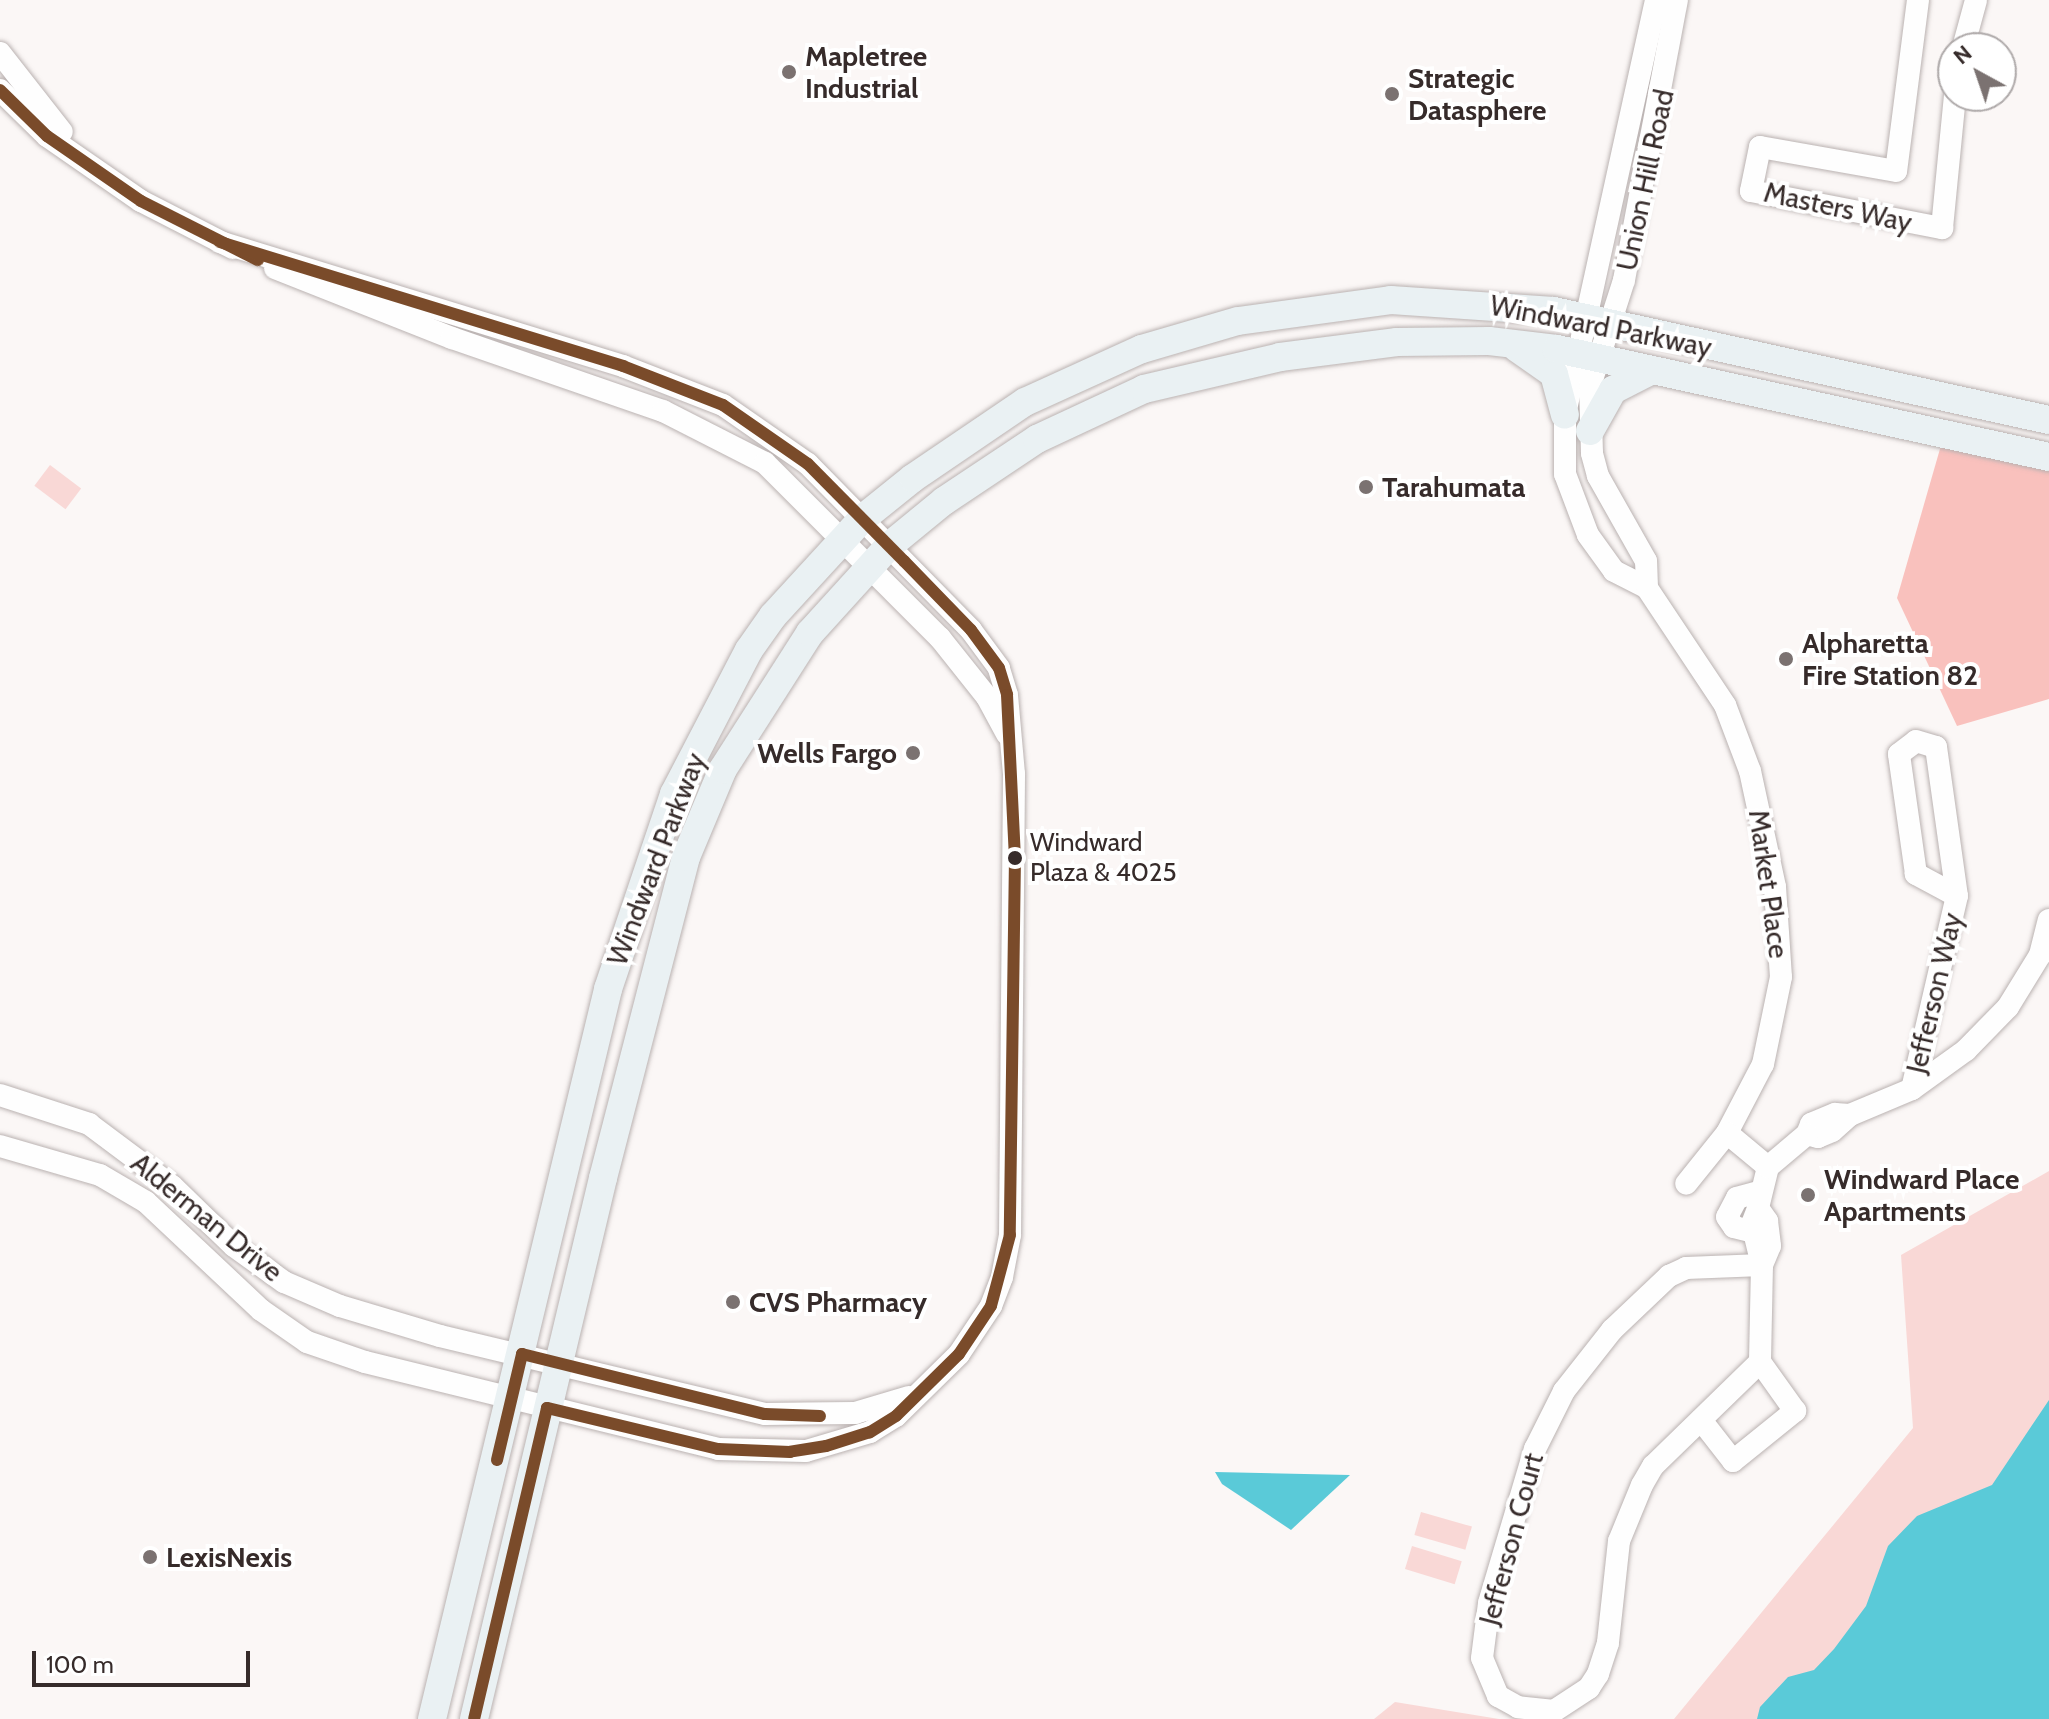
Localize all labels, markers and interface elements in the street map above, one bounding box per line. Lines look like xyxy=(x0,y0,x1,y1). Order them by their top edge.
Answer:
north arrow xyxy=(1937,32,2017,112)
place label: Mapletree Industrial xyxy=(805,39,927,105)
text: N xyxy=(1948,39,1977,70)
place label: Strategic Datasphere xyxy=(1408,61,1546,127)
marker: Mapletree Industrial xyxy=(780,63,798,81)
marker: Strategic Datasphere xyxy=(1383,85,1401,103)
street label: Union Hill Road xyxy=(1609,86,1681,274)
street label: Masters Way xyxy=(1761,175,1915,239)
street label: Windward Parkway xyxy=(1487,288,1715,364)
place label: Tarahumata xyxy=(1382,470,1525,504)
marker: Tarahumata xyxy=(1357,478,1375,496)
place label: Alpharetta Fire Station 82 xyxy=(1802,626,1978,692)
marker: Alpharetta Fire Station 82 xyxy=(1777,650,1795,668)
place label: Wells Fargo xyxy=(757,736,897,770)
marker: Wells Fargo xyxy=(904,744,922,762)
street label: Windward Parkway xyxy=(600,748,712,970)
street label: Market Place xyxy=(1742,808,1796,960)
place label: Windward Plaza & 4025 xyxy=(1030,827,1177,888)
marker: Windward Plaza & 4025 xyxy=(1007,850,1023,866)
street label: Jefferson Way xyxy=(1899,909,1969,1077)
street label: Alderman Drive xyxy=(125,1146,289,1288)
place label: Windward Place Apartments xyxy=(1824,1162,2019,1228)
marker: Windward Place Apartments xyxy=(1799,1186,1817,1204)
place label: CVS Pharmacy xyxy=(749,1285,927,1319)
marker: CVS Pharmacy xyxy=(724,1293,742,1311)
street label: Jefferson Court xyxy=(1472,1449,1550,1629)
place label: LexisNexis xyxy=(166,1540,292,1574)
marker: LexisNexis xyxy=(141,1548,159,1566)
scale bar xyxy=(36,1635,254,1685)
text: 100 m xyxy=(46,1650,114,1679)

